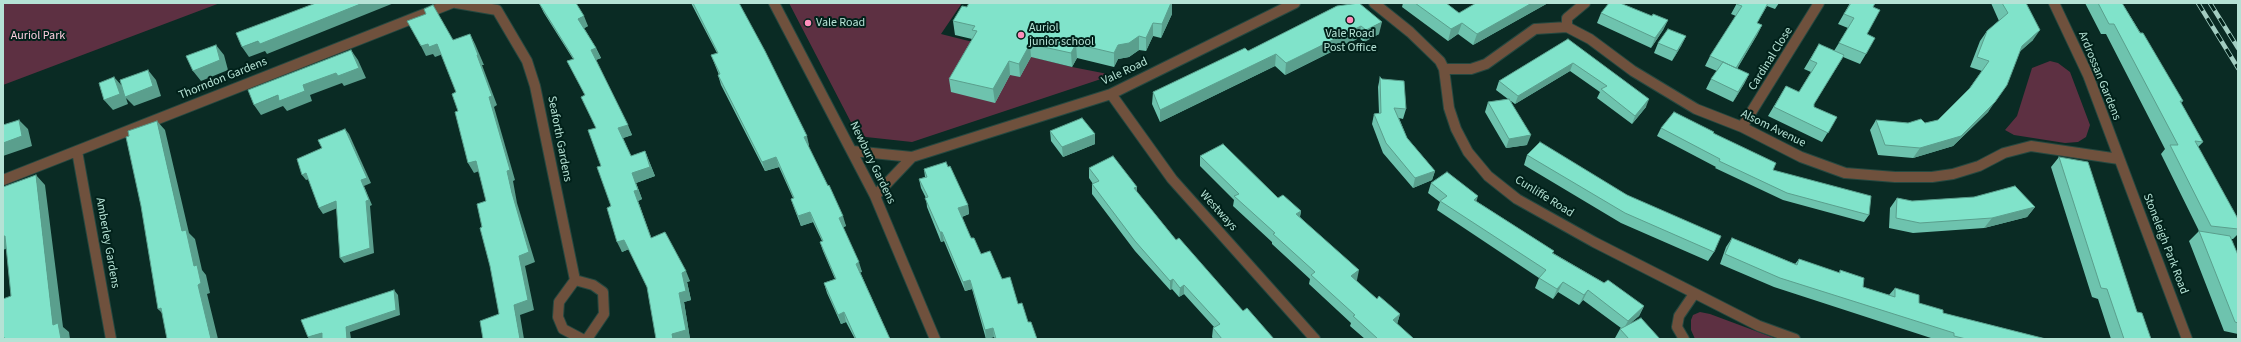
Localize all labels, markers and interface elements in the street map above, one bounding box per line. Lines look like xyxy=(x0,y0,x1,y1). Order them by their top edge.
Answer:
marker: Vale Road Post Office xyxy=(1345,15,1355,25)
place label: Vale Road xyxy=(816,16,865,30)
marker: Vale Road xyxy=(803,18,813,28)
place label: Auriol junior school xyxy=(1029,21,1094,49)
street label: Cardinal Close xyxy=(1746,25,1796,93)
place label: Vale Road Post Office xyxy=(1323,27,1377,55)
park label: Auriol Park xyxy=(11,29,65,43)
street label: Ardrossan Gardens xyxy=(2075,29,2123,123)
marker: Auriol junior school xyxy=(1016,30,1026,40)
street label: Thorndon Gardens xyxy=(177,55,269,103)
street label: Vale Road xyxy=(1100,55,1150,89)
street label: Seaforth Gardens xyxy=(544,95,574,183)
street label: Alsom Avenue xyxy=(1738,107,1808,151)
street label: Newbury Gardens xyxy=(846,120,898,206)
street label: Cunliffe Road xyxy=(1512,173,1576,221)
street label: Westways xyxy=(1196,188,1240,234)
street label: Stoneleigh Park Road xyxy=(2139,192,2191,296)
street label: Amberley Gardens xyxy=(92,196,122,290)

